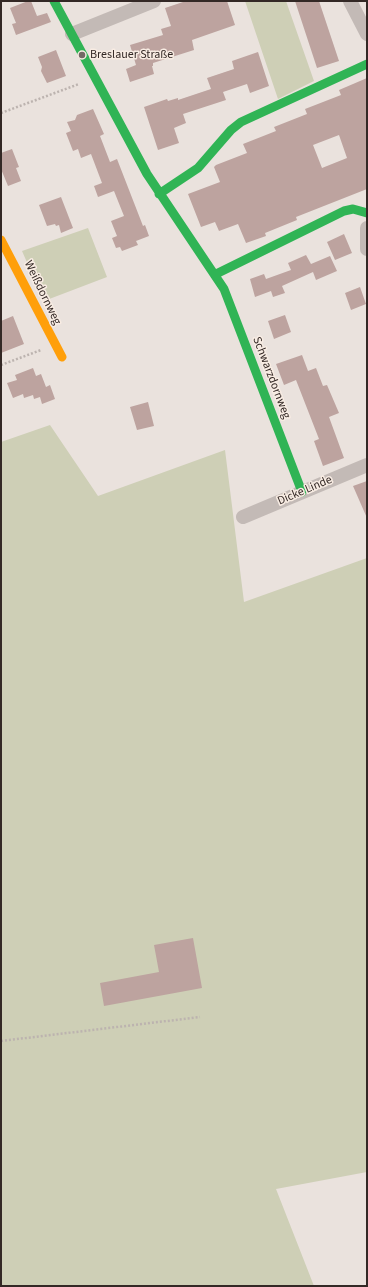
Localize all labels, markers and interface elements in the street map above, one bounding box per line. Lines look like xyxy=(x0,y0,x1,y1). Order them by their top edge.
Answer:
place label: Breslauer Straße xyxy=(90,48,173,62)
marker: Breslauer Straße xyxy=(77,50,87,60)
street label: Weißdornweg xyxy=(20,259,64,327)
street label: Schwarzdornweg xyxy=(249,335,293,421)
street label: Dicke Linde xyxy=(276,473,334,509)

